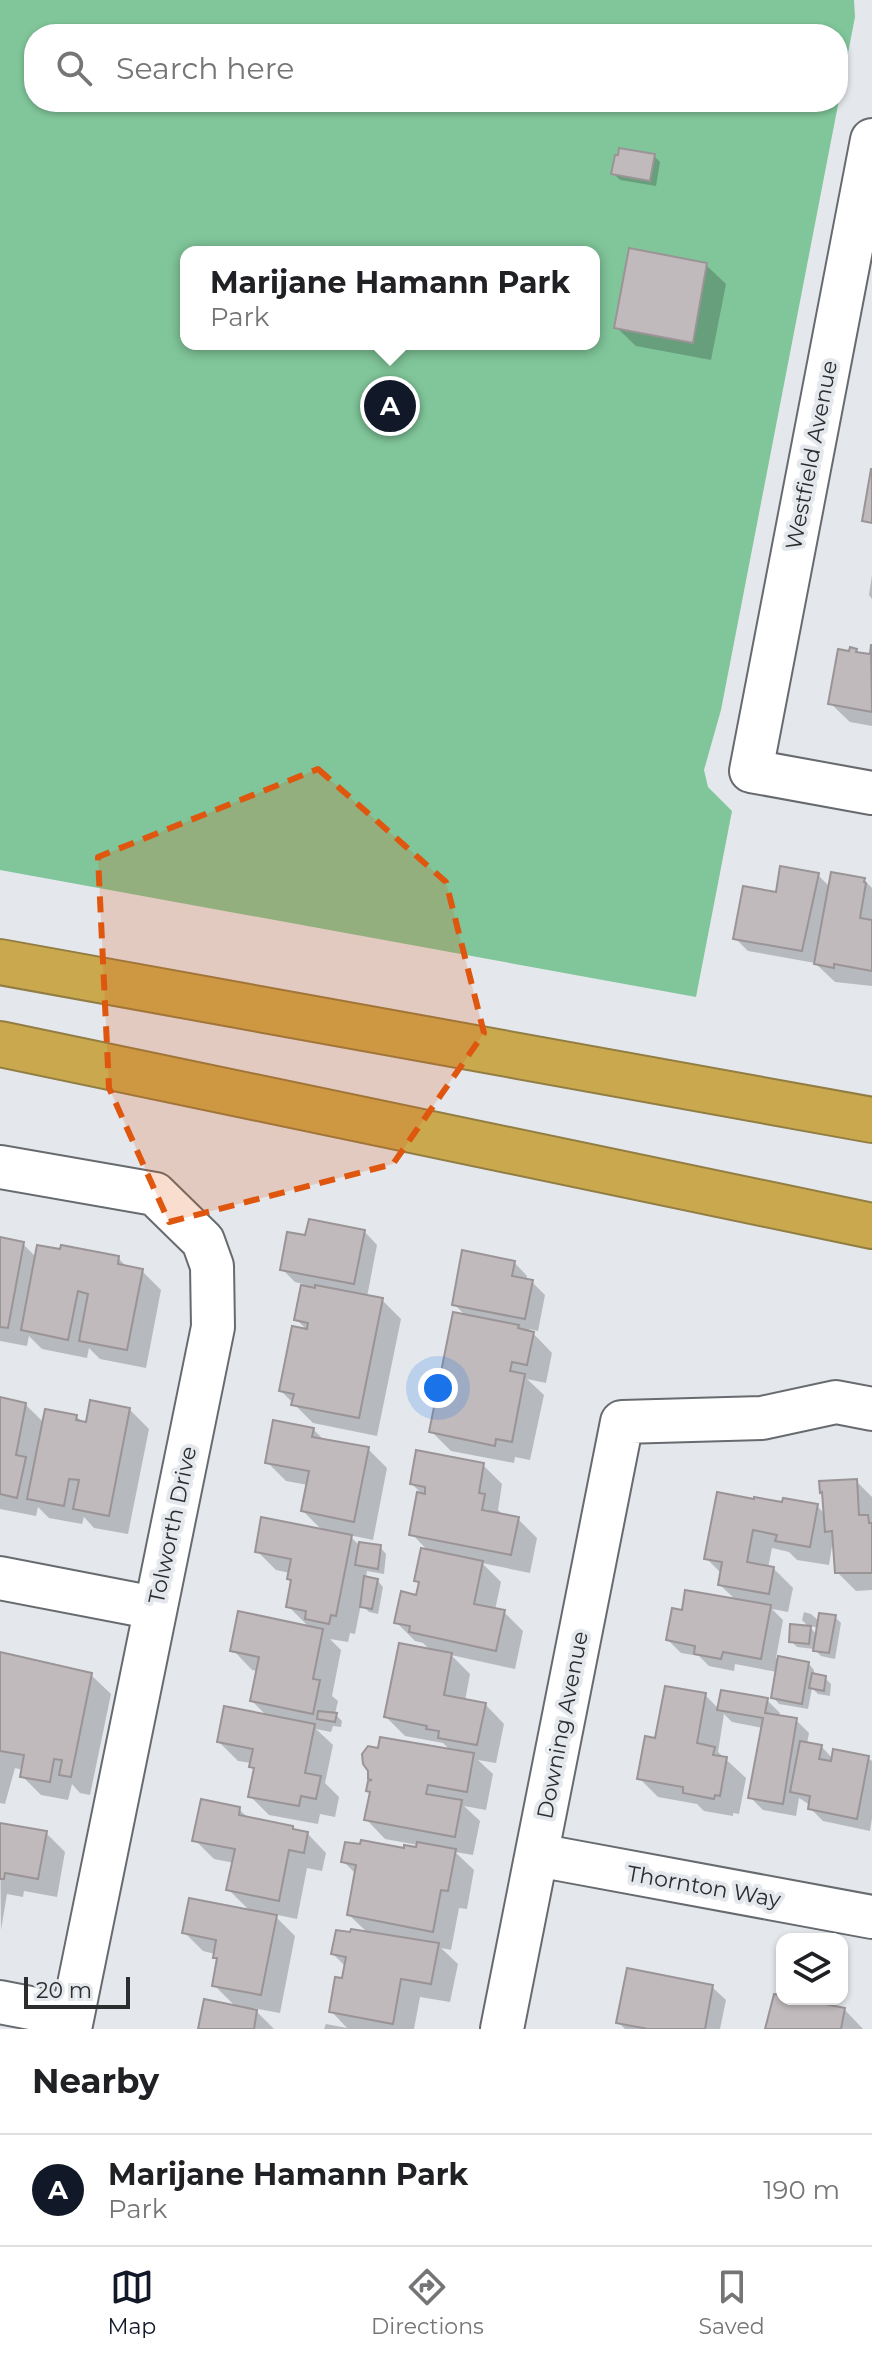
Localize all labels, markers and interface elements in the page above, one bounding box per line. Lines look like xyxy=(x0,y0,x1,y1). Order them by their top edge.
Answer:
search box xyxy=(24,24,848,112)
icon: search xyxy=(52,46,96,90)
text: Search here xyxy=(116,50,294,87)
popup xyxy=(180,246,600,350)
text: Marijane Hamann Park xyxy=(210,264,570,301)
text: Park xyxy=(210,301,269,333)
street label: Westfield Avenue xyxy=(780,358,843,552)
pin: A xyxy=(364,376,416,436)
your location xyxy=(418,1368,458,1408)
street label: Tolworth Drive xyxy=(143,1444,202,1606)
street label: Downing Avenue xyxy=(531,1629,594,1821)
street label: Thornton Way xyxy=(625,1860,783,1913)
map controls xyxy=(776,1933,848,2005)
button: layers xyxy=(776,1933,848,2005)
scale bar xyxy=(24,1973,130,2009)
text: 20 m xyxy=(36,1977,92,2004)
text: Nearby xyxy=(32,2060,159,2102)
text: Marijane Hamann Park xyxy=(108,2156,468,2193)
text: A xyxy=(48,2174,68,2206)
text: 190 m xyxy=(763,2174,840,2206)
text: Park xyxy=(108,2193,167,2225)
tab: Map xyxy=(107,2265,156,2340)
tab: Directions xyxy=(371,2265,484,2340)
tab: Saved xyxy=(699,2265,765,2340)

